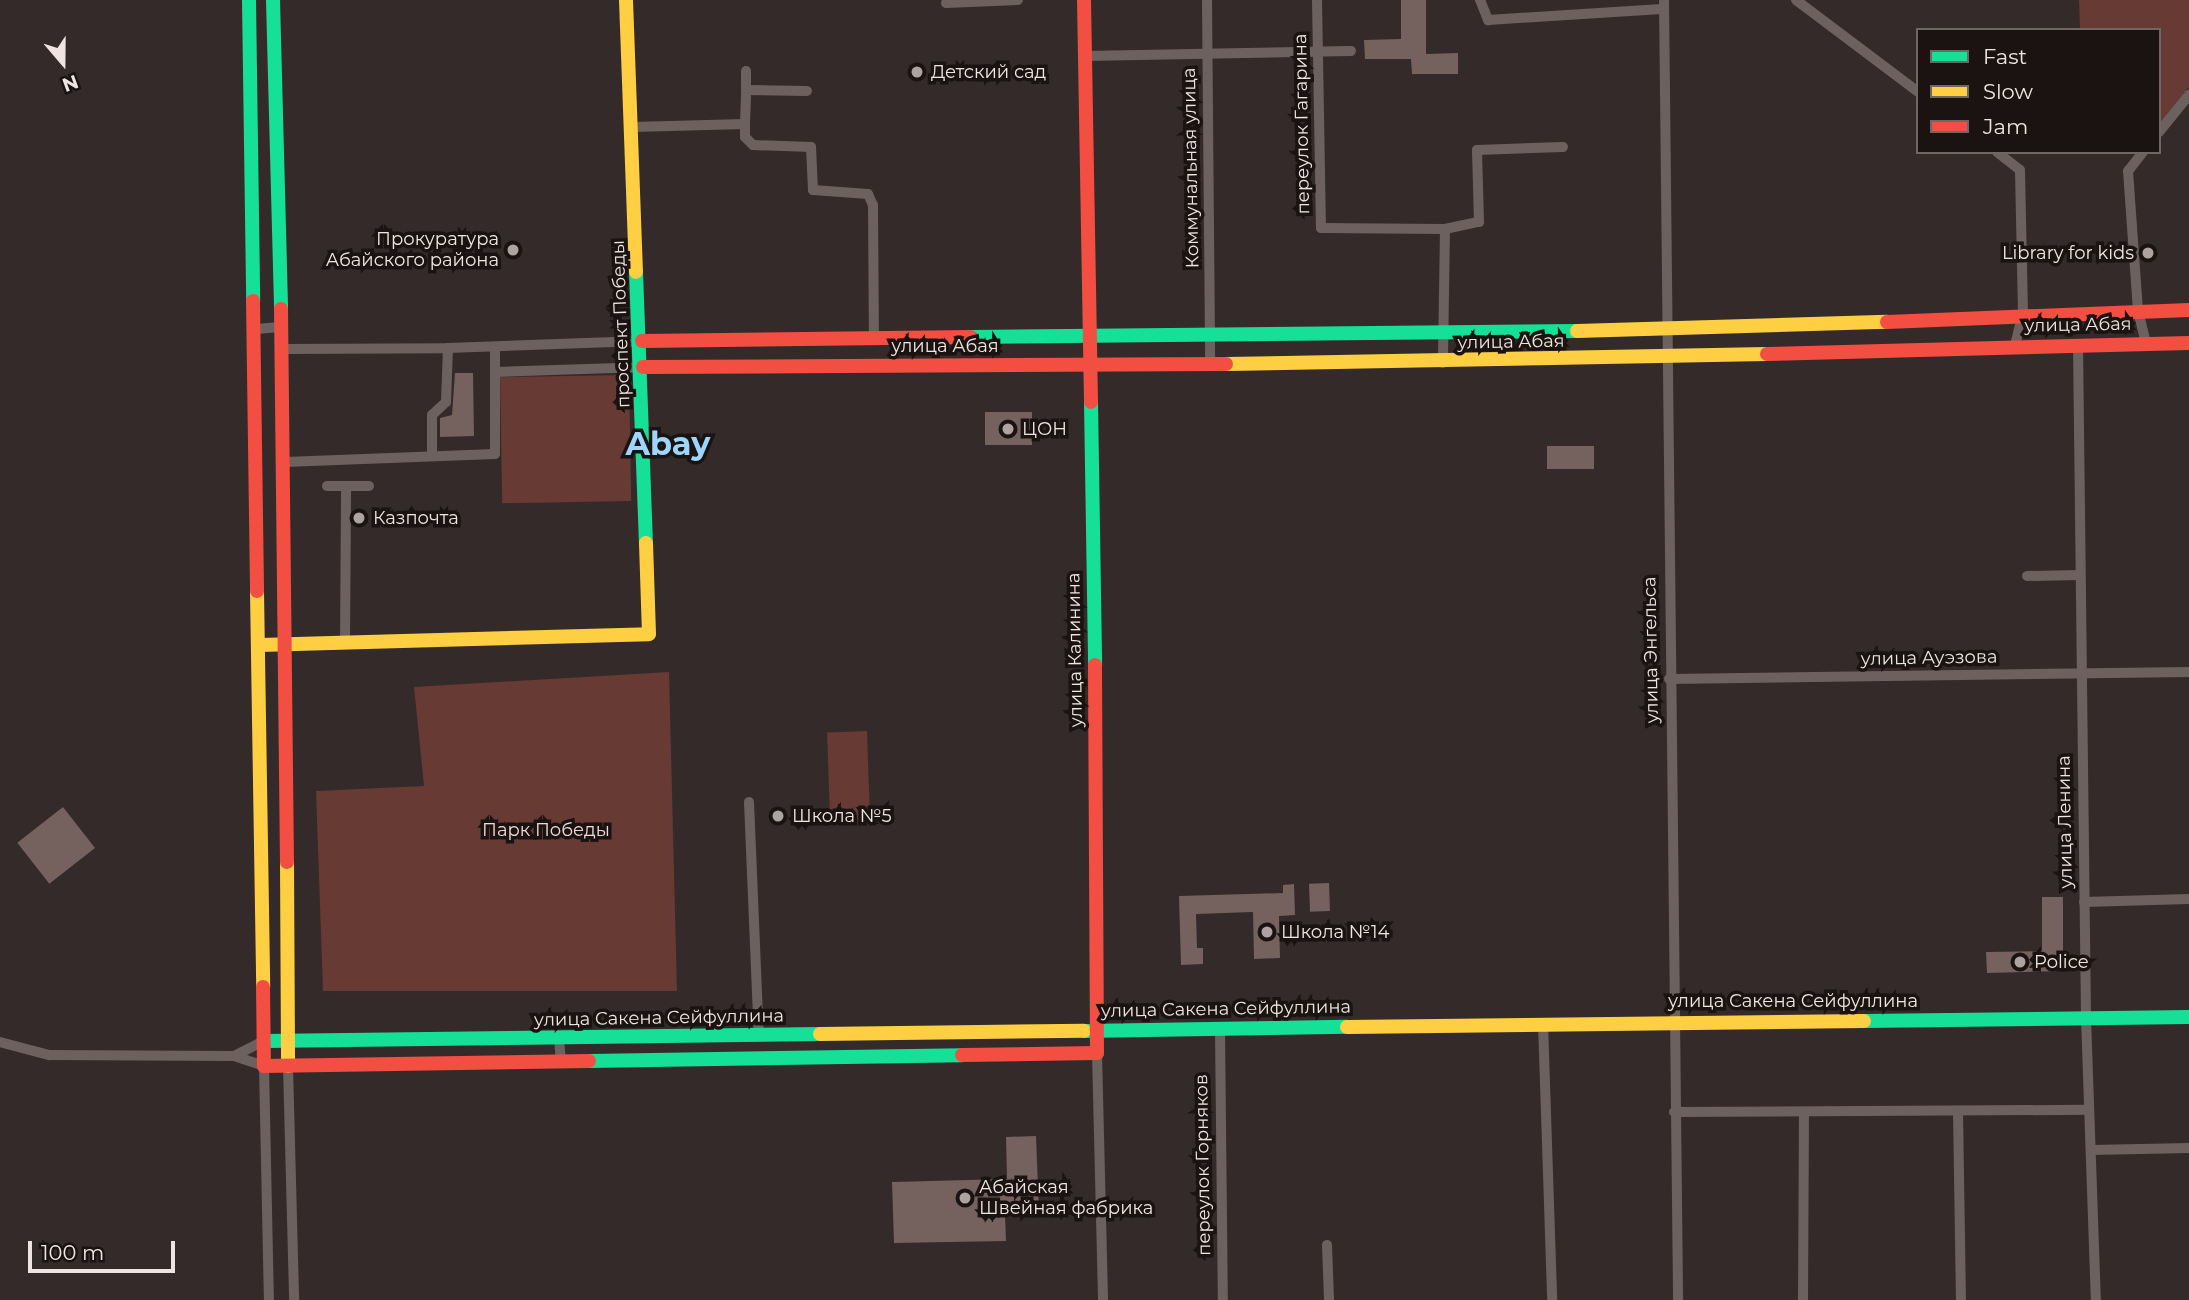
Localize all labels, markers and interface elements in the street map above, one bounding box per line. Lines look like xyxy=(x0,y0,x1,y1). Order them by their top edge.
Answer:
north arrow xyxy=(28,28,98,98)
legend xyxy=(1916,28,2161,154)
street label: переулок Гагарина xyxy=(1290,33,1314,215)
text: Fast xyxy=(1983,44,2027,69)
place label: Детский сад xyxy=(931,61,1046,83)
marker: Детский сад xyxy=(909,64,925,80)
street label: Коммунальная улица xyxy=(1178,68,1204,268)
text: N xyxy=(59,70,82,97)
text: Slow xyxy=(1983,79,2033,104)
text: Jam xyxy=(1983,114,2028,139)
place label: Прокуратура Абайского района xyxy=(326,229,499,272)
street label: проспект Победы xyxy=(607,240,635,408)
marker: Прокуратура Абайского района xyxy=(505,242,521,258)
place label: Library for kids xyxy=(2002,242,2134,264)
marker: Library for kids xyxy=(2140,245,2156,261)
street label: улица Абая xyxy=(2024,313,2132,337)
street label: улица Абая xyxy=(1457,330,1565,354)
street label: улица Абая xyxy=(891,335,999,357)
place label: ЦОН xyxy=(1022,418,1067,440)
marker: ЦОН xyxy=(1000,421,1016,437)
district label: Abay xyxy=(626,425,710,463)
place label: Казпочта xyxy=(373,507,459,529)
marker: Казпочта xyxy=(351,510,367,526)
street label: улица Калинина xyxy=(1063,572,1087,728)
street label: улица Энгельса xyxy=(1639,576,1663,724)
street label: улица Ауэзова xyxy=(1860,646,1998,670)
street label: улица Ленина xyxy=(2053,755,2077,889)
place label: Школа №5 xyxy=(792,805,892,827)
marker: Школа №5 xyxy=(770,808,786,824)
park label: Парк Победы xyxy=(482,819,610,841)
place label: Школа №14 xyxy=(1281,921,1389,943)
marker: Школа №14 xyxy=(1259,924,1275,940)
place label: Police xyxy=(2034,951,2089,973)
marker: Police xyxy=(2012,954,2028,970)
street label: улица Сакена Сейфуллина xyxy=(1668,990,1918,1012)
street label: улица Сакена Сейфуллина xyxy=(1101,996,1351,1022)
street label: улица Сакена Сейфуллина xyxy=(534,1005,784,1031)
street label: переулок Горняков xyxy=(1191,1074,1215,1256)
place label: Абайская Швейная фабрика xyxy=(979,1177,1153,1220)
marker: Абайская Швейная фабрика xyxy=(957,1190,973,1206)
scale bar xyxy=(32,1226,178,1270)
text: 100 m xyxy=(41,1240,104,1265)

